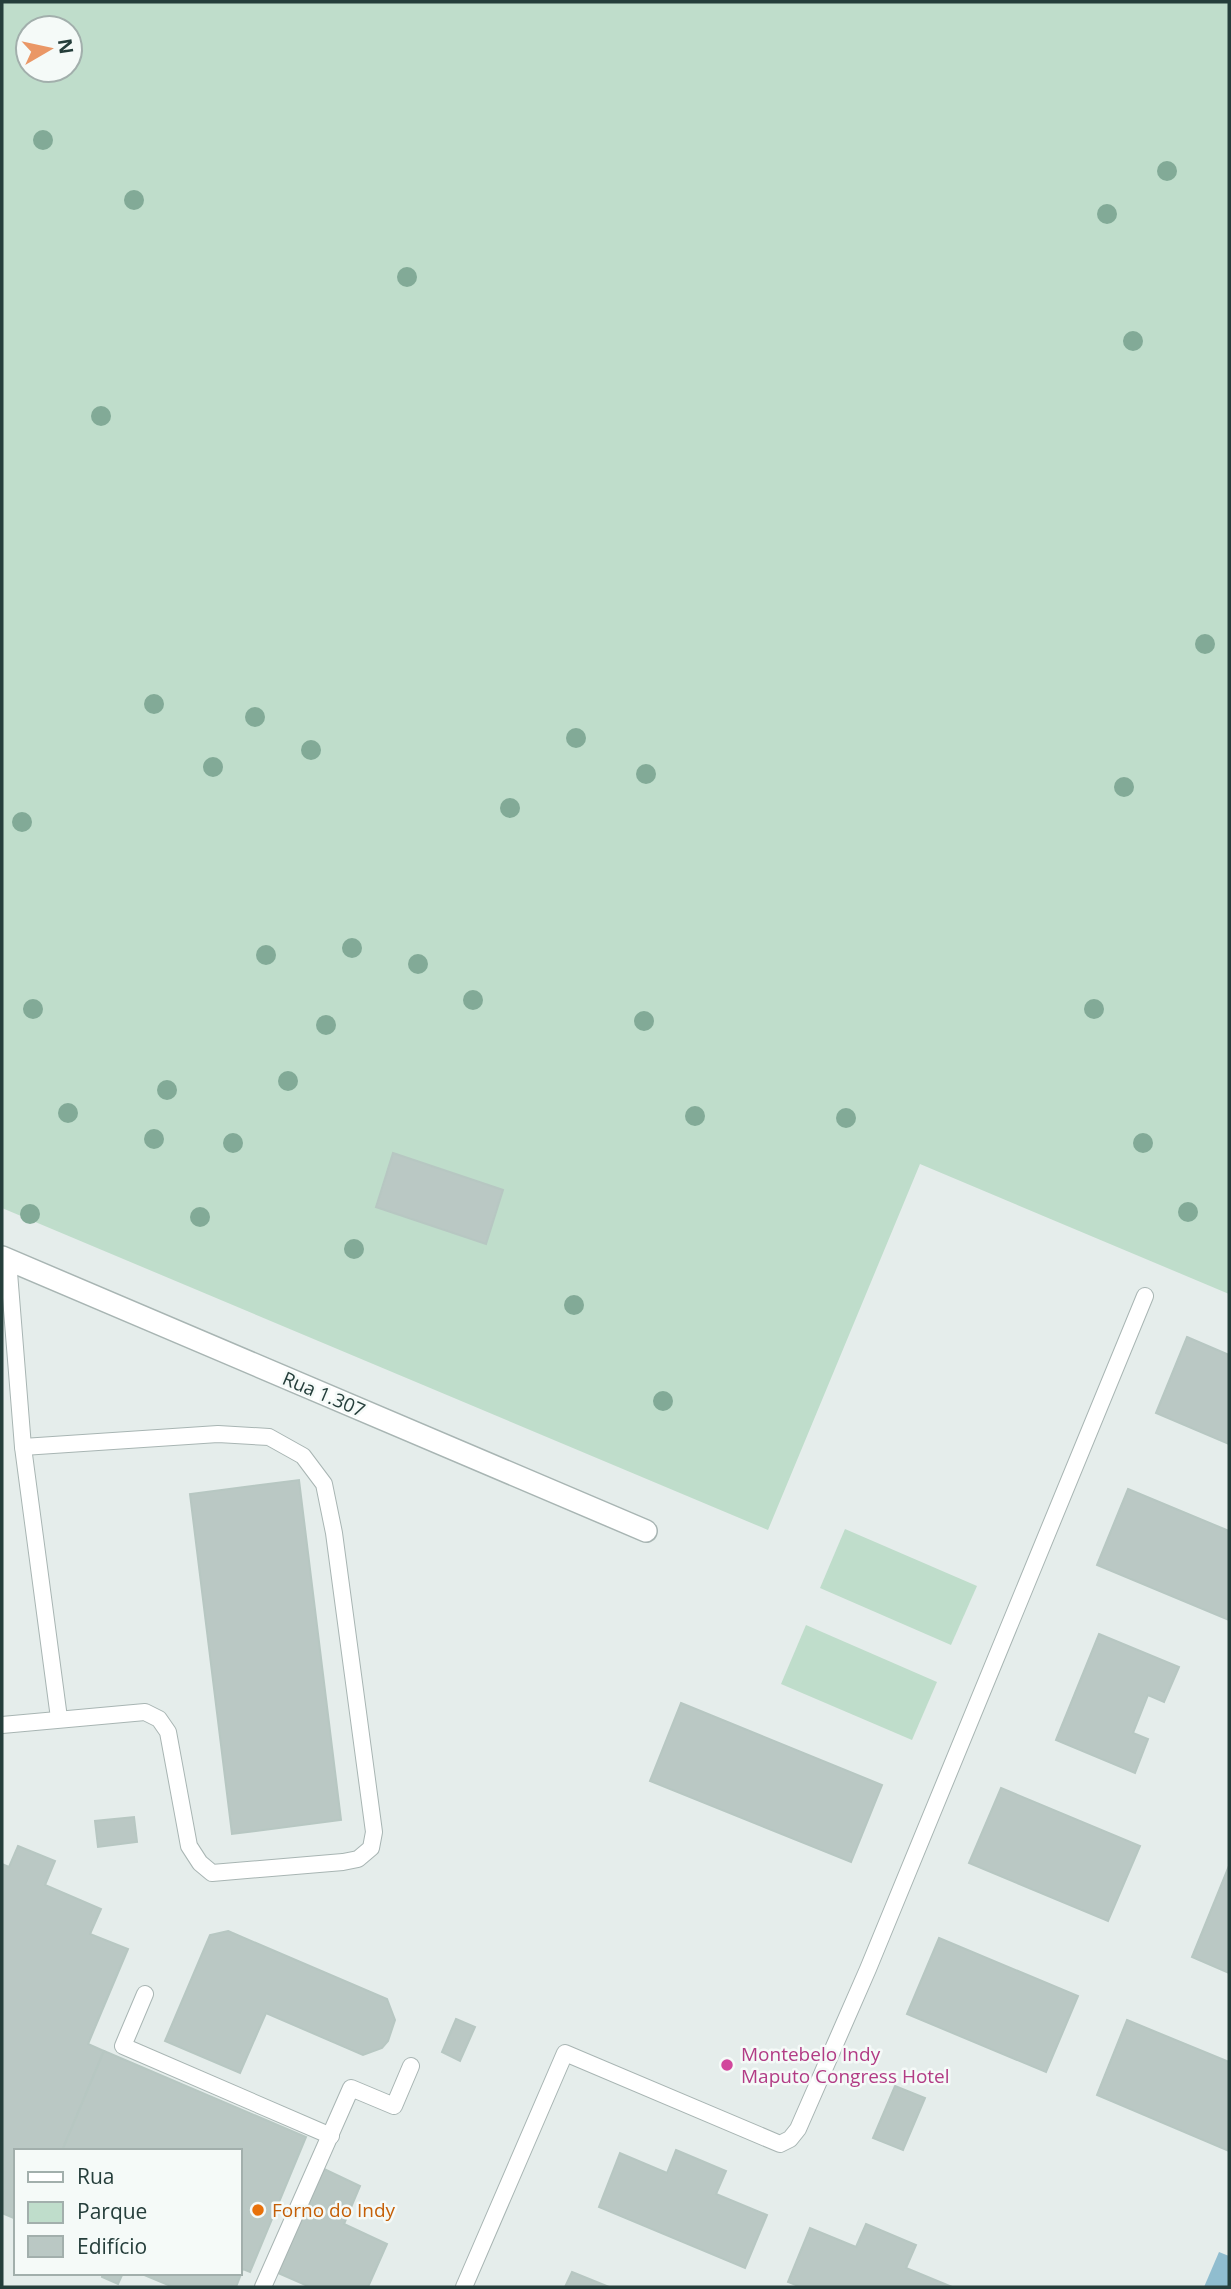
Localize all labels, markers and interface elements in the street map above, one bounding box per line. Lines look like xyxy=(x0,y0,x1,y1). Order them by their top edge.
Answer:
north arrow xyxy=(14,14,84,84)
text: N xyxy=(52,37,80,56)
street label: Rua 1.307 xyxy=(279,1365,369,1423)
place label: Montebelo Indy Maputo Congress Hotel xyxy=(741,2041,950,2089)
marker: Montebelo Indy Maputo Congress Hotel xyxy=(719,2057,735,2073)
legend xyxy=(14,2149,242,2275)
text: Rua xyxy=(77,2162,115,2190)
text: Parque xyxy=(77,2197,147,2225)
place label: Forno do Indy xyxy=(272,2197,396,2223)
marker: Forno do Indy xyxy=(250,2202,266,2218)
text: Edifício xyxy=(77,2232,147,2260)

